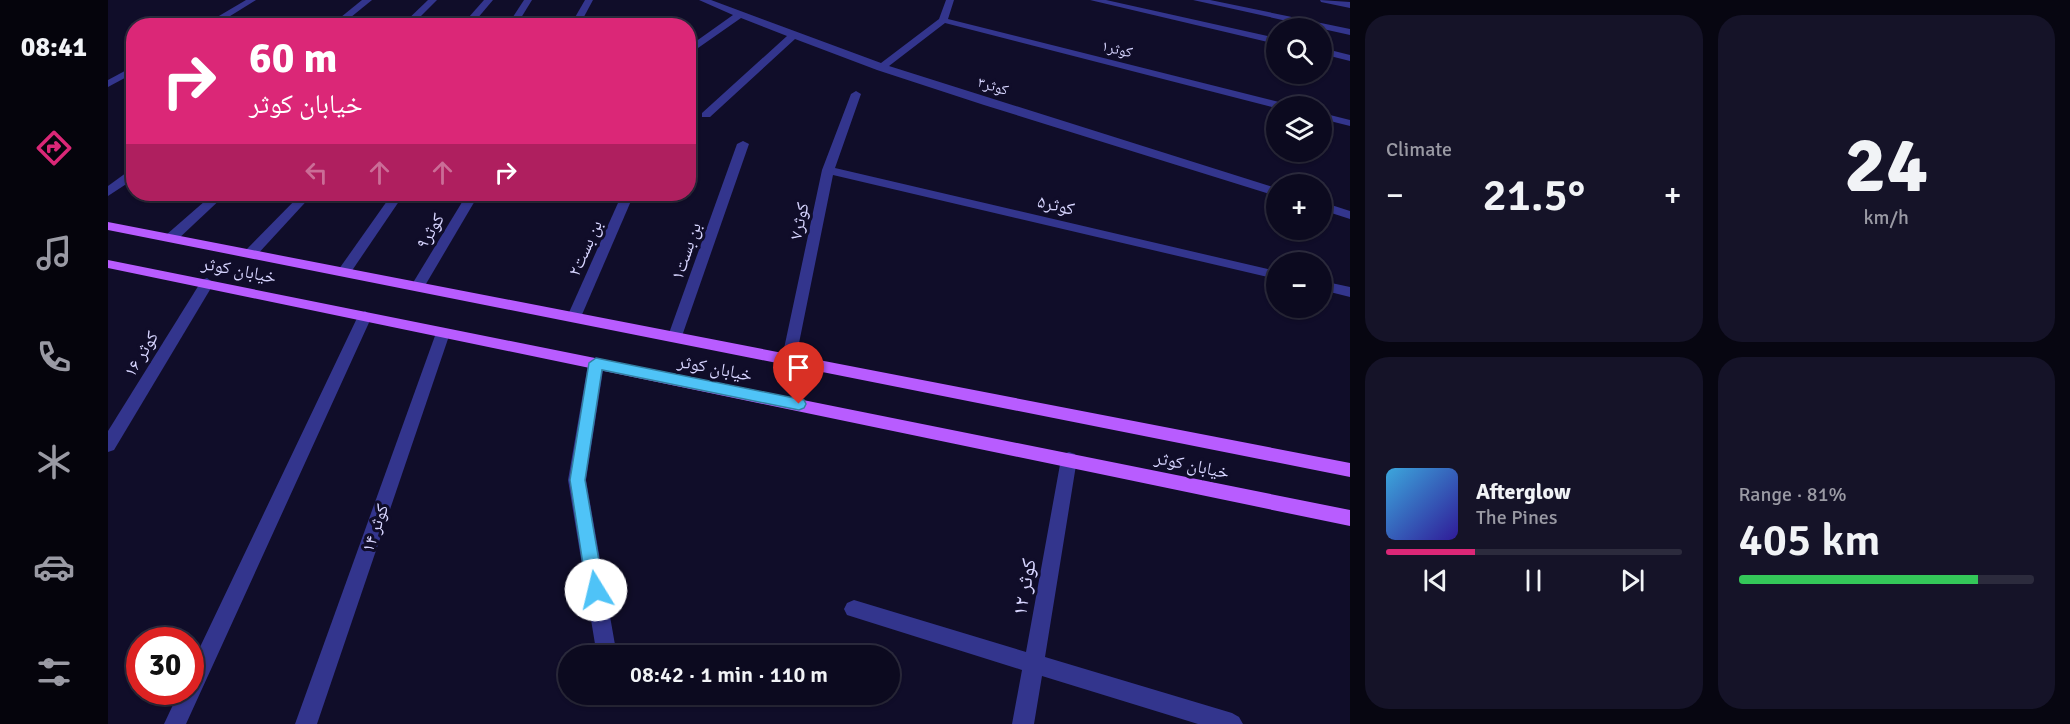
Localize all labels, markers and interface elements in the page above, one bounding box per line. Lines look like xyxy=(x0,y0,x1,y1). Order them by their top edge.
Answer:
map controls xyxy=(1266,18,1332,318)
button: search xyxy=(1266,18,1332,84)
text: 08:41 xyxy=(21,31,87,64)
text: 60 m xyxy=(249,33,338,84)
street label: کوثر۱ xyxy=(1100,36,1134,62)
icon: right xyxy=(150,42,228,120)
street label: کوثر۳ xyxy=(975,73,1011,99)
text: خیابان کوثر xyxy=(249,88,363,121)
button: layers xyxy=(1266,96,1332,162)
text: 24 xyxy=(1844,118,1928,214)
icon: directions xyxy=(33,127,75,169)
text: Climate xyxy=(1386,137,1452,162)
icon: left xyxy=(300,156,333,189)
icon: ahead xyxy=(363,156,396,189)
icon: ahead xyxy=(426,156,459,189)
icon: right xyxy=(489,156,522,189)
text: 21.5° xyxy=(1482,168,1585,223)
button: + xyxy=(1266,174,1332,240)
text: − xyxy=(1386,175,1404,216)
text: + xyxy=(1664,175,1682,216)
street label: کوثر۵ xyxy=(1035,190,1077,220)
street label: کوثر۷ xyxy=(784,200,814,242)
text: km/h xyxy=(1864,205,1909,230)
street label: کوثر۹ xyxy=(411,209,449,253)
street label: بن بست۲ xyxy=(563,216,607,279)
street label: بن بست۱ xyxy=(666,219,706,283)
icon: music xyxy=(33,232,75,274)
street label: خیابان کوثر xyxy=(199,252,278,288)
button: − xyxy=(1266,252,1332,318)
street label: کوثر ۱۶ xyxy=(119,327,163,381)
icon: phone xyxy=(33,336,75,378)
pin xyxy=(773,342,824,404)
street label: خیابان کوثر xyxy=(675,350,754,386)
icon: arrive xyxy=(782,351,815,384)
icon: climate xyxy=(33,441,75,483)
street label: خیابان کوثر xyxy=(1152,446,1231,484)
text: Afterglow xyxy=(1476,478,1571,505)
text: Range · 81% xyxy=(1739,482,1847,507)
street label: کوثر ۱۴ xyxy=(357,501,394,555)
text: The Pines xyxy=(1476,505,1558,530)
text: 405 km xyxy=(1739,513,1881,568)
icon: car xyxy=(33,546,75,588)
street label: کوثر ۱۲ xyxy=(1006,556,1042,618)
position arrow xyxy=(564,558,628,622)
icon: previous xyxy=(1419,564,1452,597)
icon: pause xyxy=(1517,564,1550,597)
icon: next xyxy=(1616,564,1649,597)
speed limit sign: 30 xyxy=(126,627,204,705)
icon: filters xyxy=(33,651,75,693)
text: 08:42 · 1 min · 110 m xyxy=(630,661,828,688)

